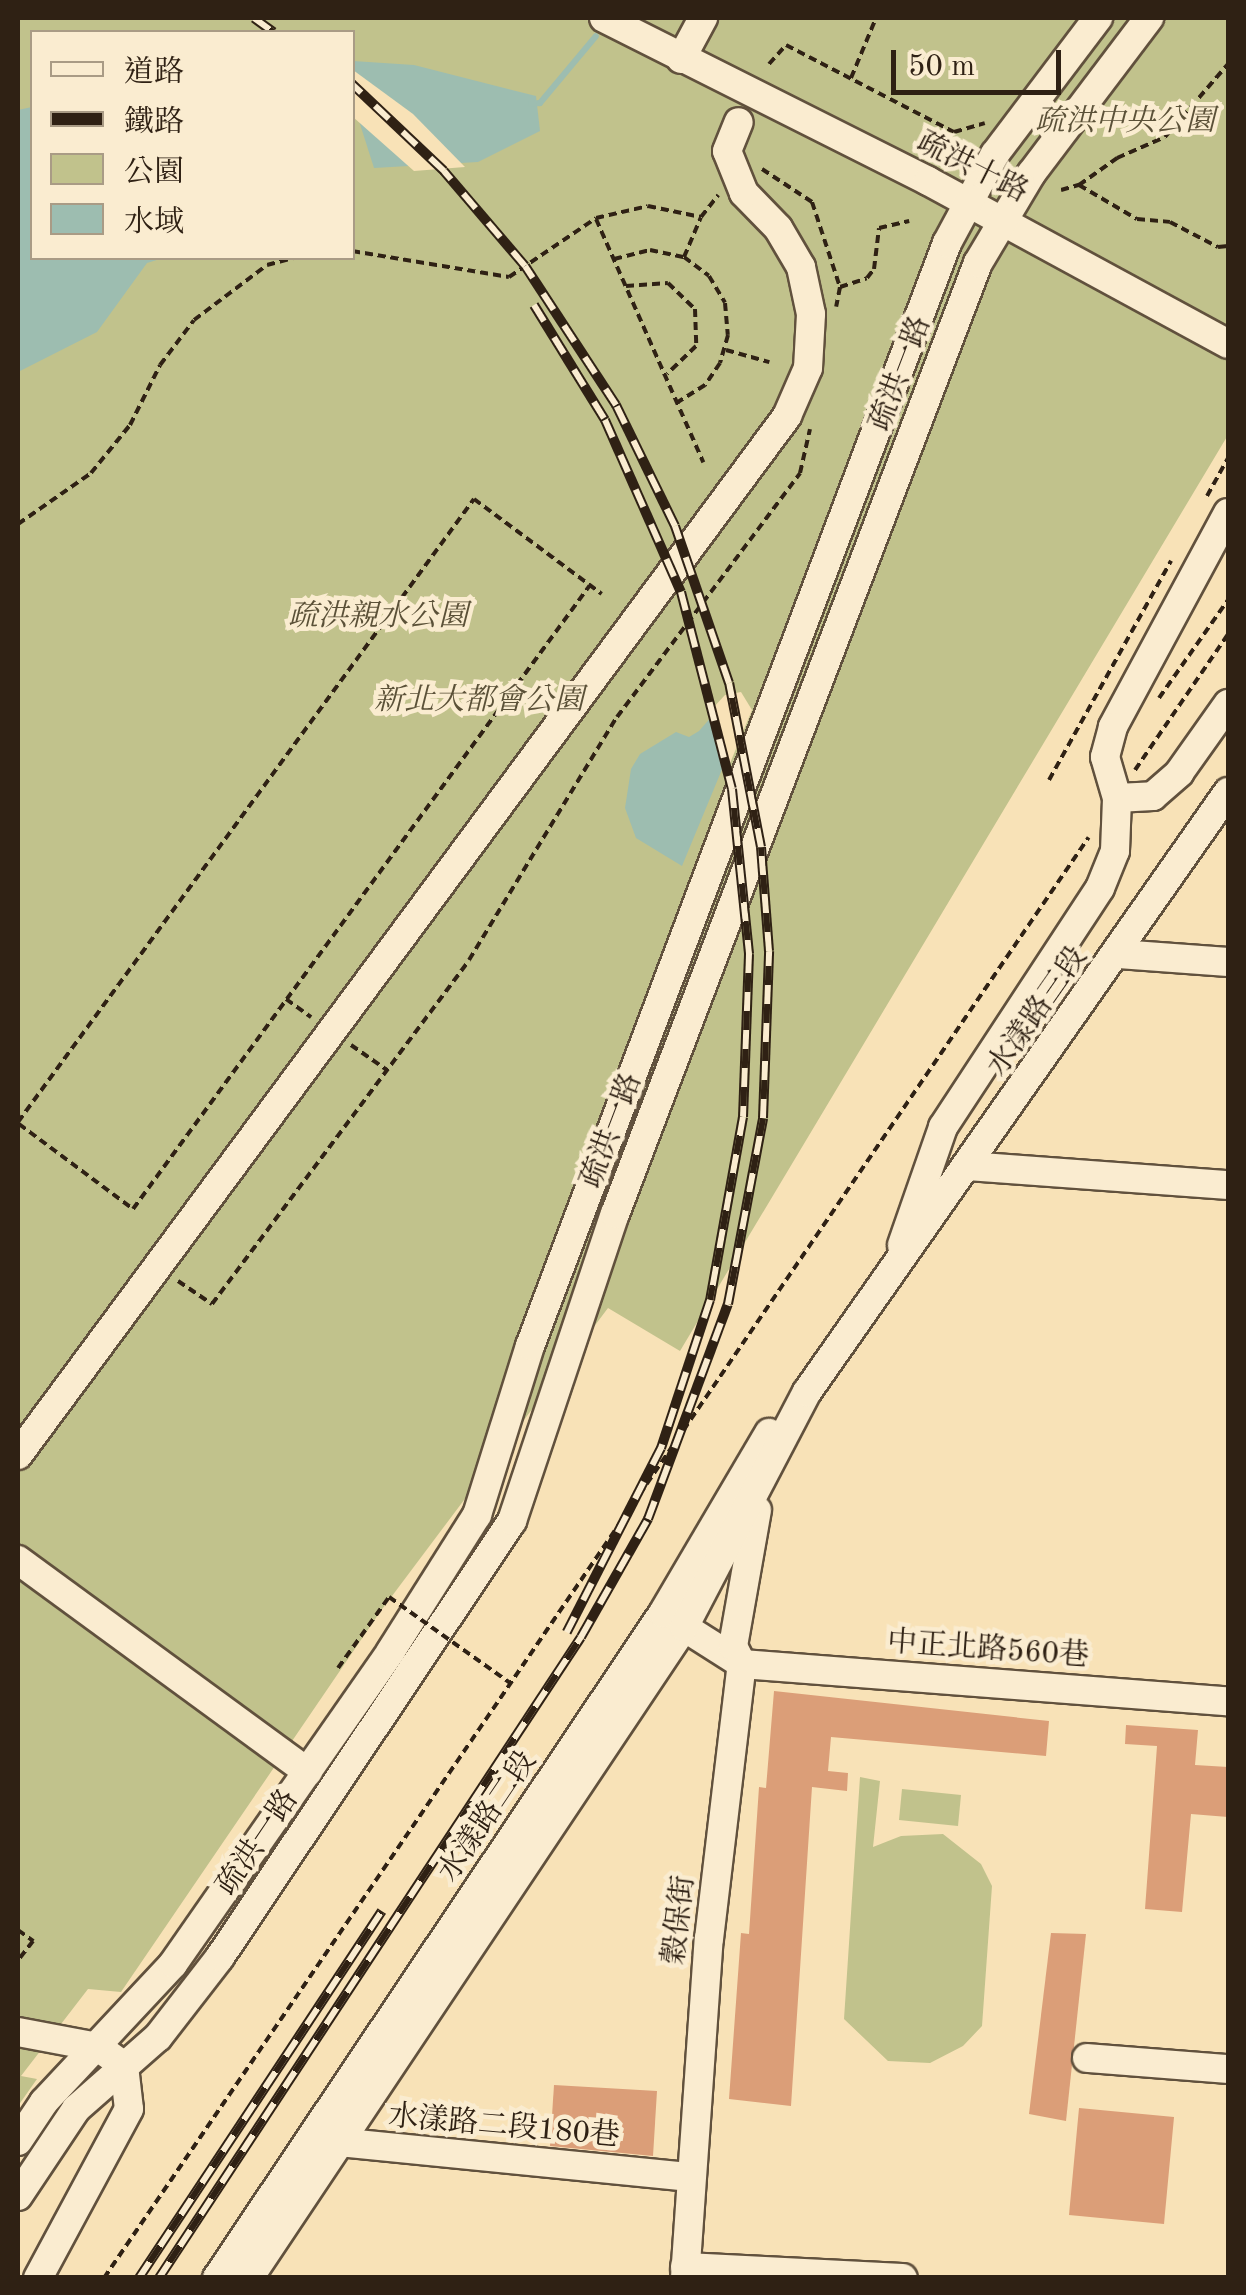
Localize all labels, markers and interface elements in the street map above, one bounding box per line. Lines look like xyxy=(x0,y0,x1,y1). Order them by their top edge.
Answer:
legend xyxy=(30,30,355,260)
scale bar xyxy=(896,30,1066,92)
text: 50 m xyxy=(908,52,975,82)
text: 道路 xyxy=(124,58,184,88)
park label: 疏洪中央公園 xyxy=(1035,104,1215,140)
text: 鐵路 xyxy=(124,108,184,138)
street label: 疏洪十路 xyxy=(910,125,1034,211)
text: 公園 xyxy=(124,158,184,188)
text: 水域 xyxy=(124,208,184,238)
street label: 疏洪一路 xyxy=(863,312,939,436)
park label: 疏洪親水公園 xyxy=(288,599,468,635)
park label: 新北大都會公園 xyxy=(374,683,584,719)
street label: 水漾路三段 xyxy=(980,940,1096,1084)
street label: 疏洪一路 xyxy=(574,1069,650,1193)
street label: 中正北路560巷 xyxy=(886,1625,1090,1675)
street label: 水漾路二段 xyxy=(431,1745,545,1889)
street label: 疏洪一路 xyxy=(210,1783,306,1903)
street label: 穀保街 xyxy=(657,1873,703,1967)
street label: 水漾路二段180巷 xyxy=(387,2099,621,2155)

